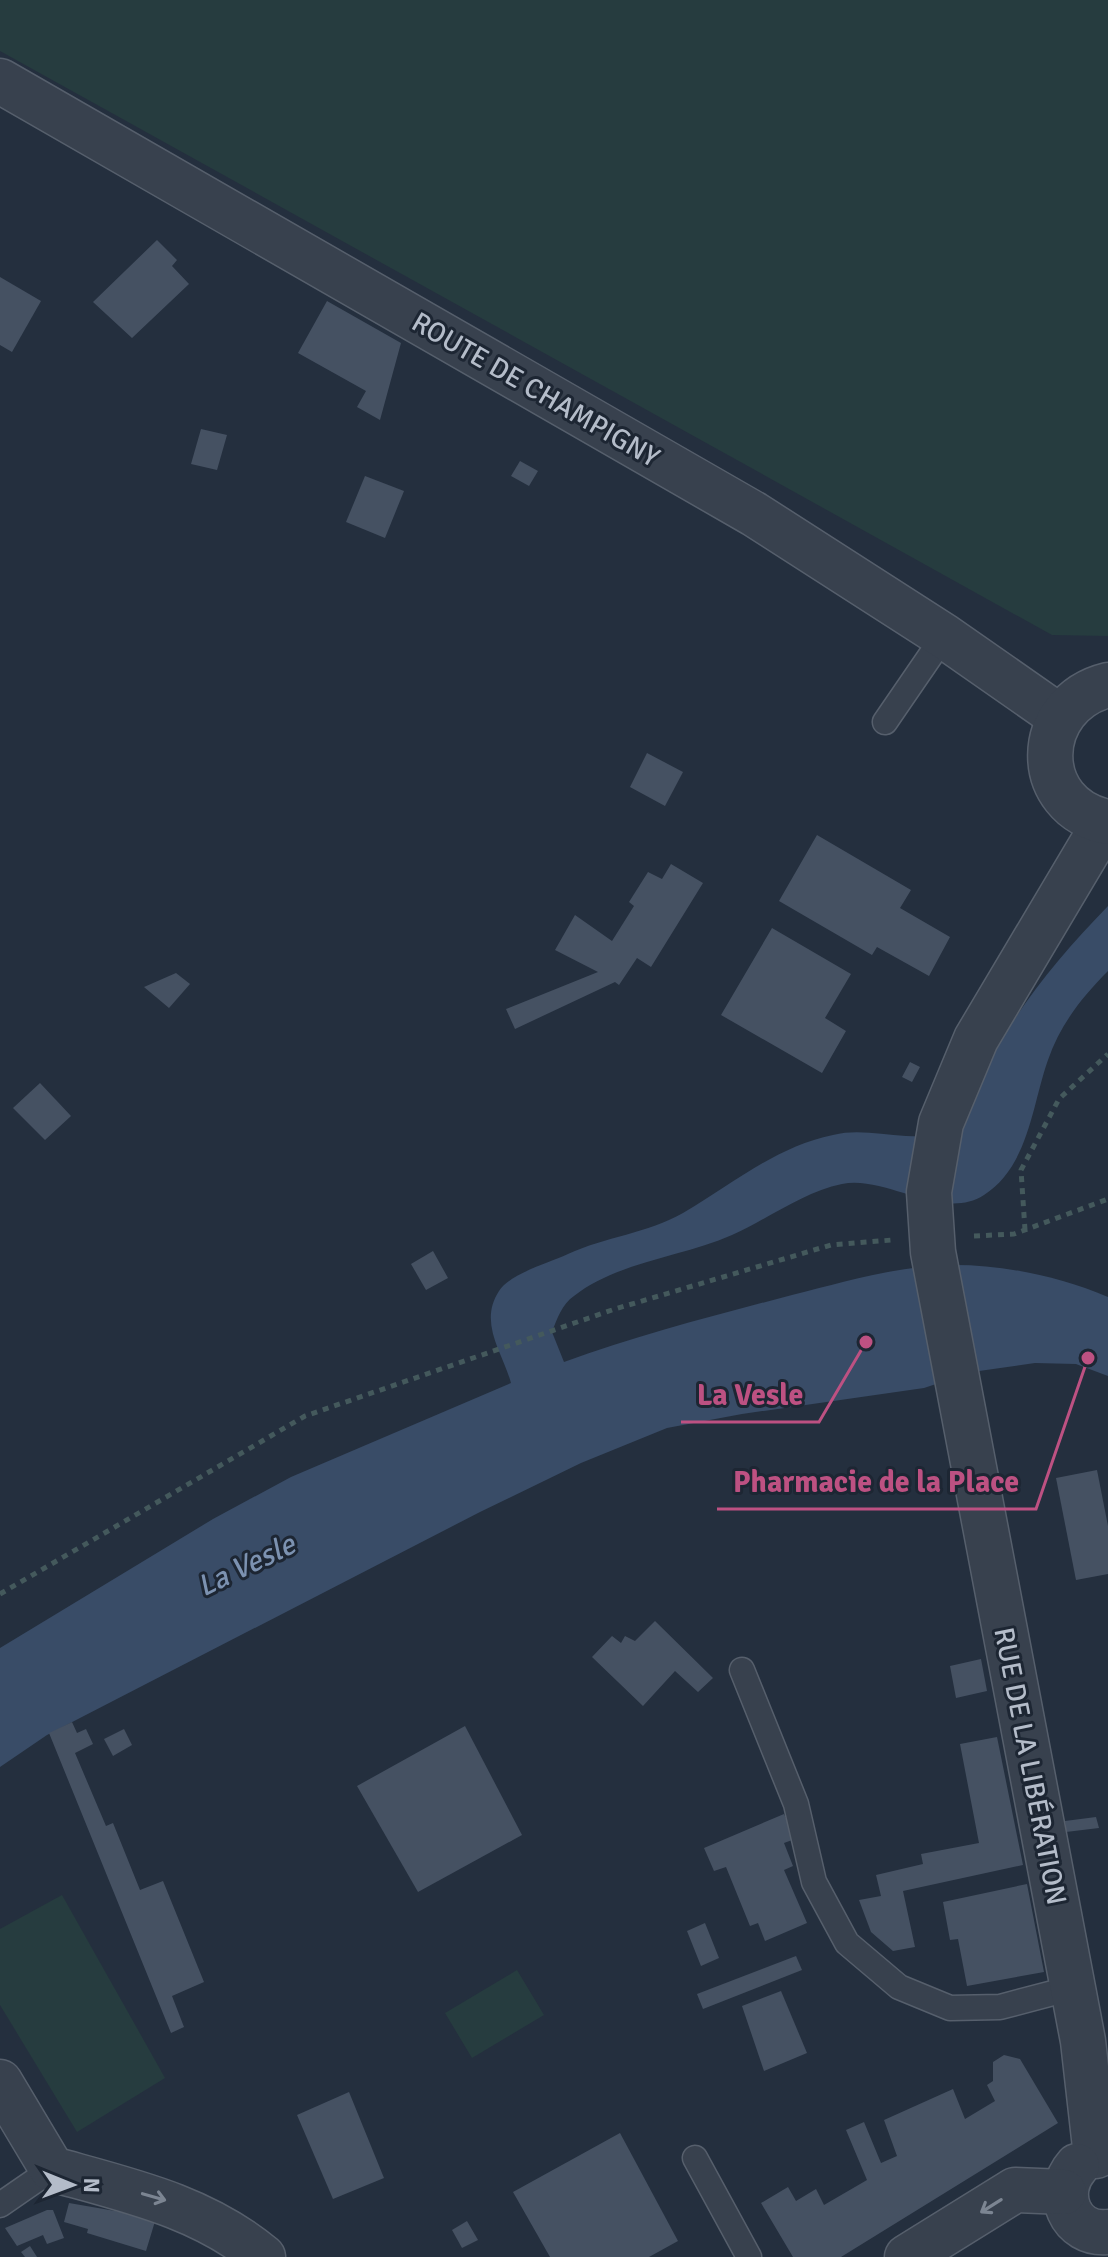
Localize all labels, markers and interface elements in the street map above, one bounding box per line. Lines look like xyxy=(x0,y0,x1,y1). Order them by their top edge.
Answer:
street label: ROUTE DE CHAMPIGNY xyxy=(406,305,665,475)
callout: La Vesle xyxy=(681,1368,819,1422)
text: La Vesle xyxy=(697,1377,803,1414)
callout: Pharmacie de la Place xyxy=(717,1455,1036,1509)
text: Pharmacie de la Place xyxy=(733,1464,1019,1501)
water label: La Vesle xyxy=(191,1525,303,1605)
street label: RUE DE LA LIBÉRATION xyxy=(986,1625,1074,1908)
north arrow xyxy=(32,2145,112,2225)
text: N xyxy=(78,2177,105,2193)
one-way arrow xyxy=(141,2191,167,2206)
one-way arrow xyxy=(980,2197,1002,2214)

